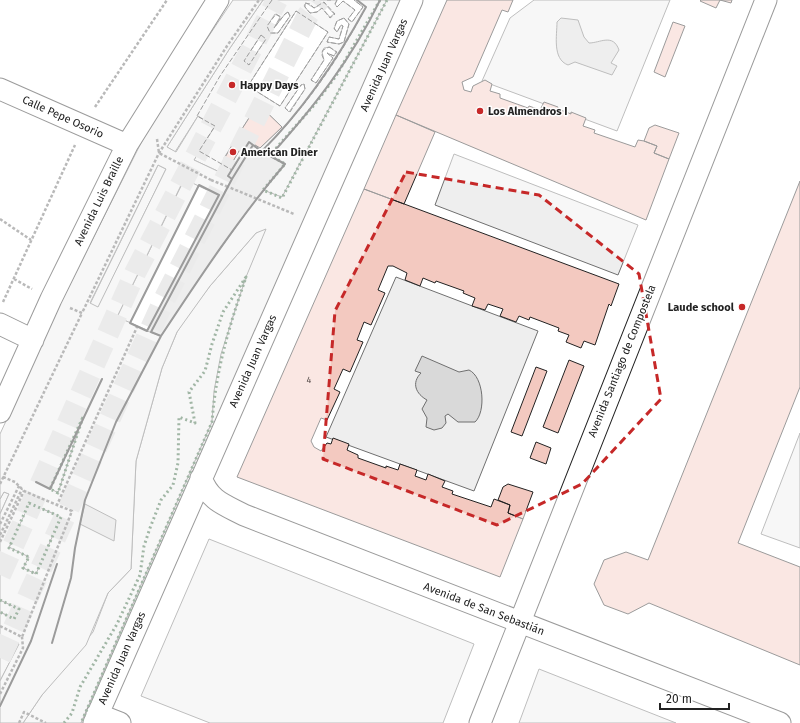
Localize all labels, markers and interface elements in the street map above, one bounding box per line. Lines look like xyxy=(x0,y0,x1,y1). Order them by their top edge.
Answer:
street label: Avenida Juan Vargas xyxy=(358,17,410,113)
place label: Happy Days xyxy=(240,79,299,92)
marker: Happy Days xyxy=(227,80,237,90)
street label: Calle Pepe Osorio xyxy=(20,93,106,141)
place label: Los Almendros I xyxy=(488,105,567,118)
marker: Los Almendros I xyxy=(475,106,485,116)
place label: American Diner xyxy=(240,146,318,159)
marker: American Diner xyxy=(228,147,238,157)
street label: Avenida Luis Braille xyxy=(72,154,126,248)
street label: Avenida Santiago de Compostela xyxy=(585,283,659,439)
place label: Laude school xyxy=(668,301,735,314)
marker: Laude school xyxy=(737,302,747,312)
street label: Avenida Juan Vargas xyxy=(227,313,279,409)
house number: 4 xyxy=(307,375,312,385)
street label: Avenida de San Sebastián xyxy=(422,580,546,638)
street label: Avenida Juan Vargas xyxy=(96,610,148,706)
scale bar xyxy=(660,685,729,711)
text: 20 m xyxy=(666,692,692,706)

